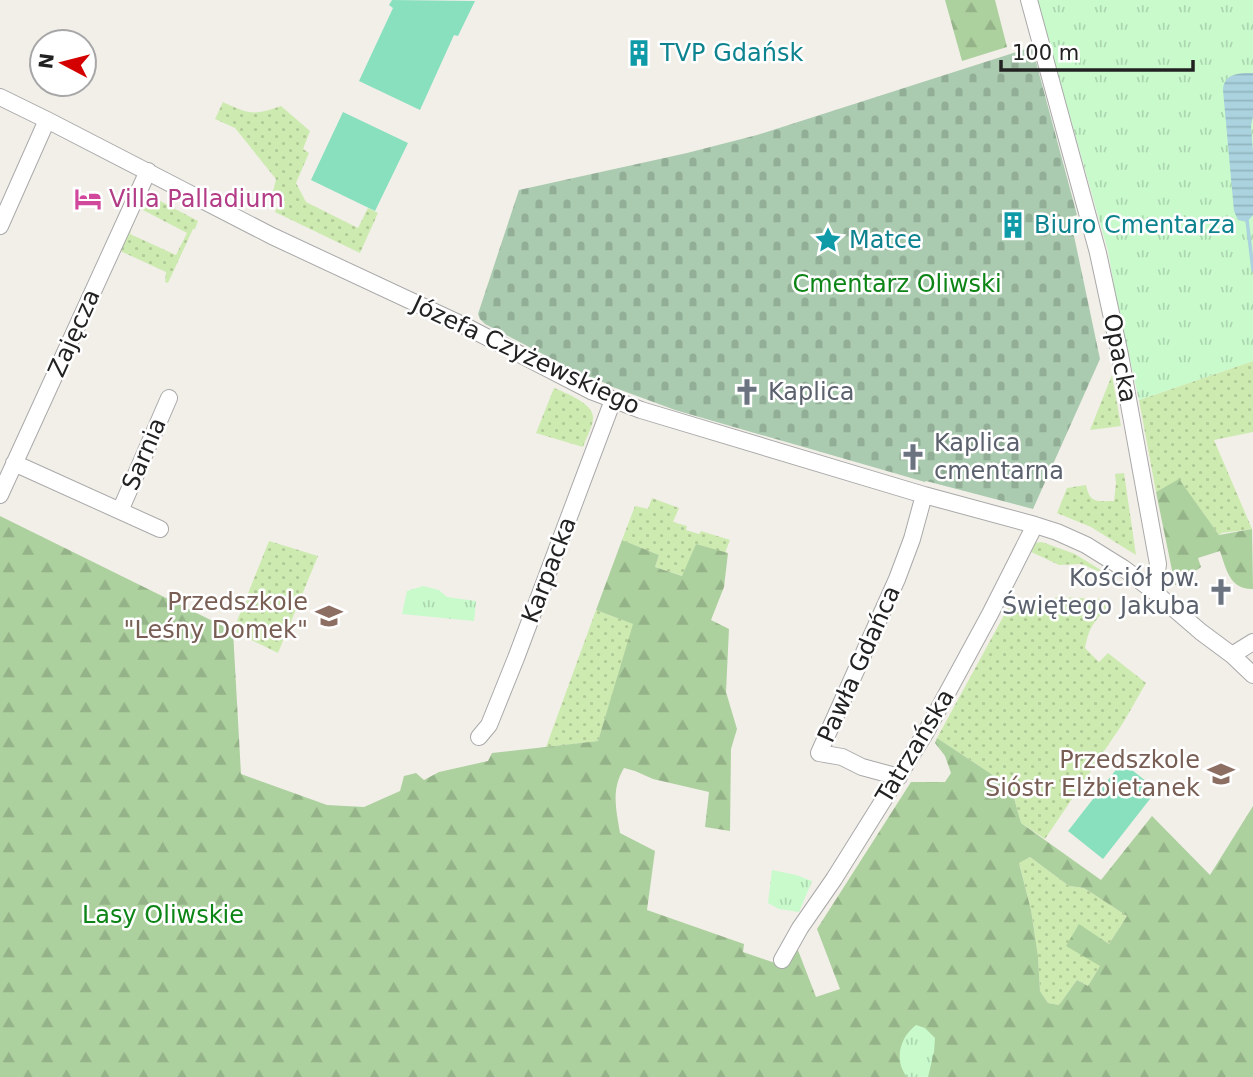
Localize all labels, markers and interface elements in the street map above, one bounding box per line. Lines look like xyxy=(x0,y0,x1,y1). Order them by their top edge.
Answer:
north arrow xyxy=(28,28,98,98)
scale bar xyxy=(1001,28,1194,72)
building icon: TVP Gdańsk xyxy=(624,38,654,68)
place label: TVP Gdańsk xyxy=(659,39,803,67)
text: 100 m xyxy=(1012,41,1079,65)
text: N xyxy=(34,52,58,70)
hotel icon: Villa Palladium xyxy=(73,184,103,214)
place label: Villa Palladium xyxy=(109,185,284,213)
building icon: Biuro Cmentarza xyxy=(998,210,1028,240)
place label: Biuro Cmentarza xyxy=(1034,211,1235,239)
place icon: Matce xyxy=(813,225,843,255)
place label: Matce xyxy=(849,226,922,254)
park label: Cmentarz Oliwski xyxy=(792,270,1002,298)
street label: Zajęcza xyxy=(42,285,106,381)
street label: Józefa Czyżewskiego xyxy=(406,289,644,420)
street label: Opacka xyxy=(1098,311,1142,405)
church icon: Kaplica xyxy=(732,377,762,407)
place label: Kaplica xyxy=(768,378,855,406)
street label: Sarnia xyxy=(116,414,172,494)
place label: Kaplica cmentarna xyxy=(934,429,1064,485)
church icon: Kaplica cmentarna xyxy=(898,442,928,472)
street label: Karpacka xyxy=(516,513,582,627)
place label: Kościół pw. Świętego Jakuba xyxy=(1002,564,1200,620)
church icon: Kościół pw. Świętego Jakuba xyxy=(1206,577,1236,607)
street label: Pawła Gdańca xyxy=(812,581,906,747)
place label: Przedszkole "Leśny Domek" xyxy=(123,588,308,644)
school or university icon: Przedszkole "Leśny Domek" xyxy=(314,601,344,631)
street label: Tatrzańska xyxy=(870,684,960,809)
place label: Przedszkole Sióstr Elżbietanek xyxy=(985,746,1200,802)
school or university icon: Przedszkole Sióstr Elżbietanek xyxy=(1206,759,1236,789)
park label: Lasy Oliwskie xyxy=(82,901,244,929)

